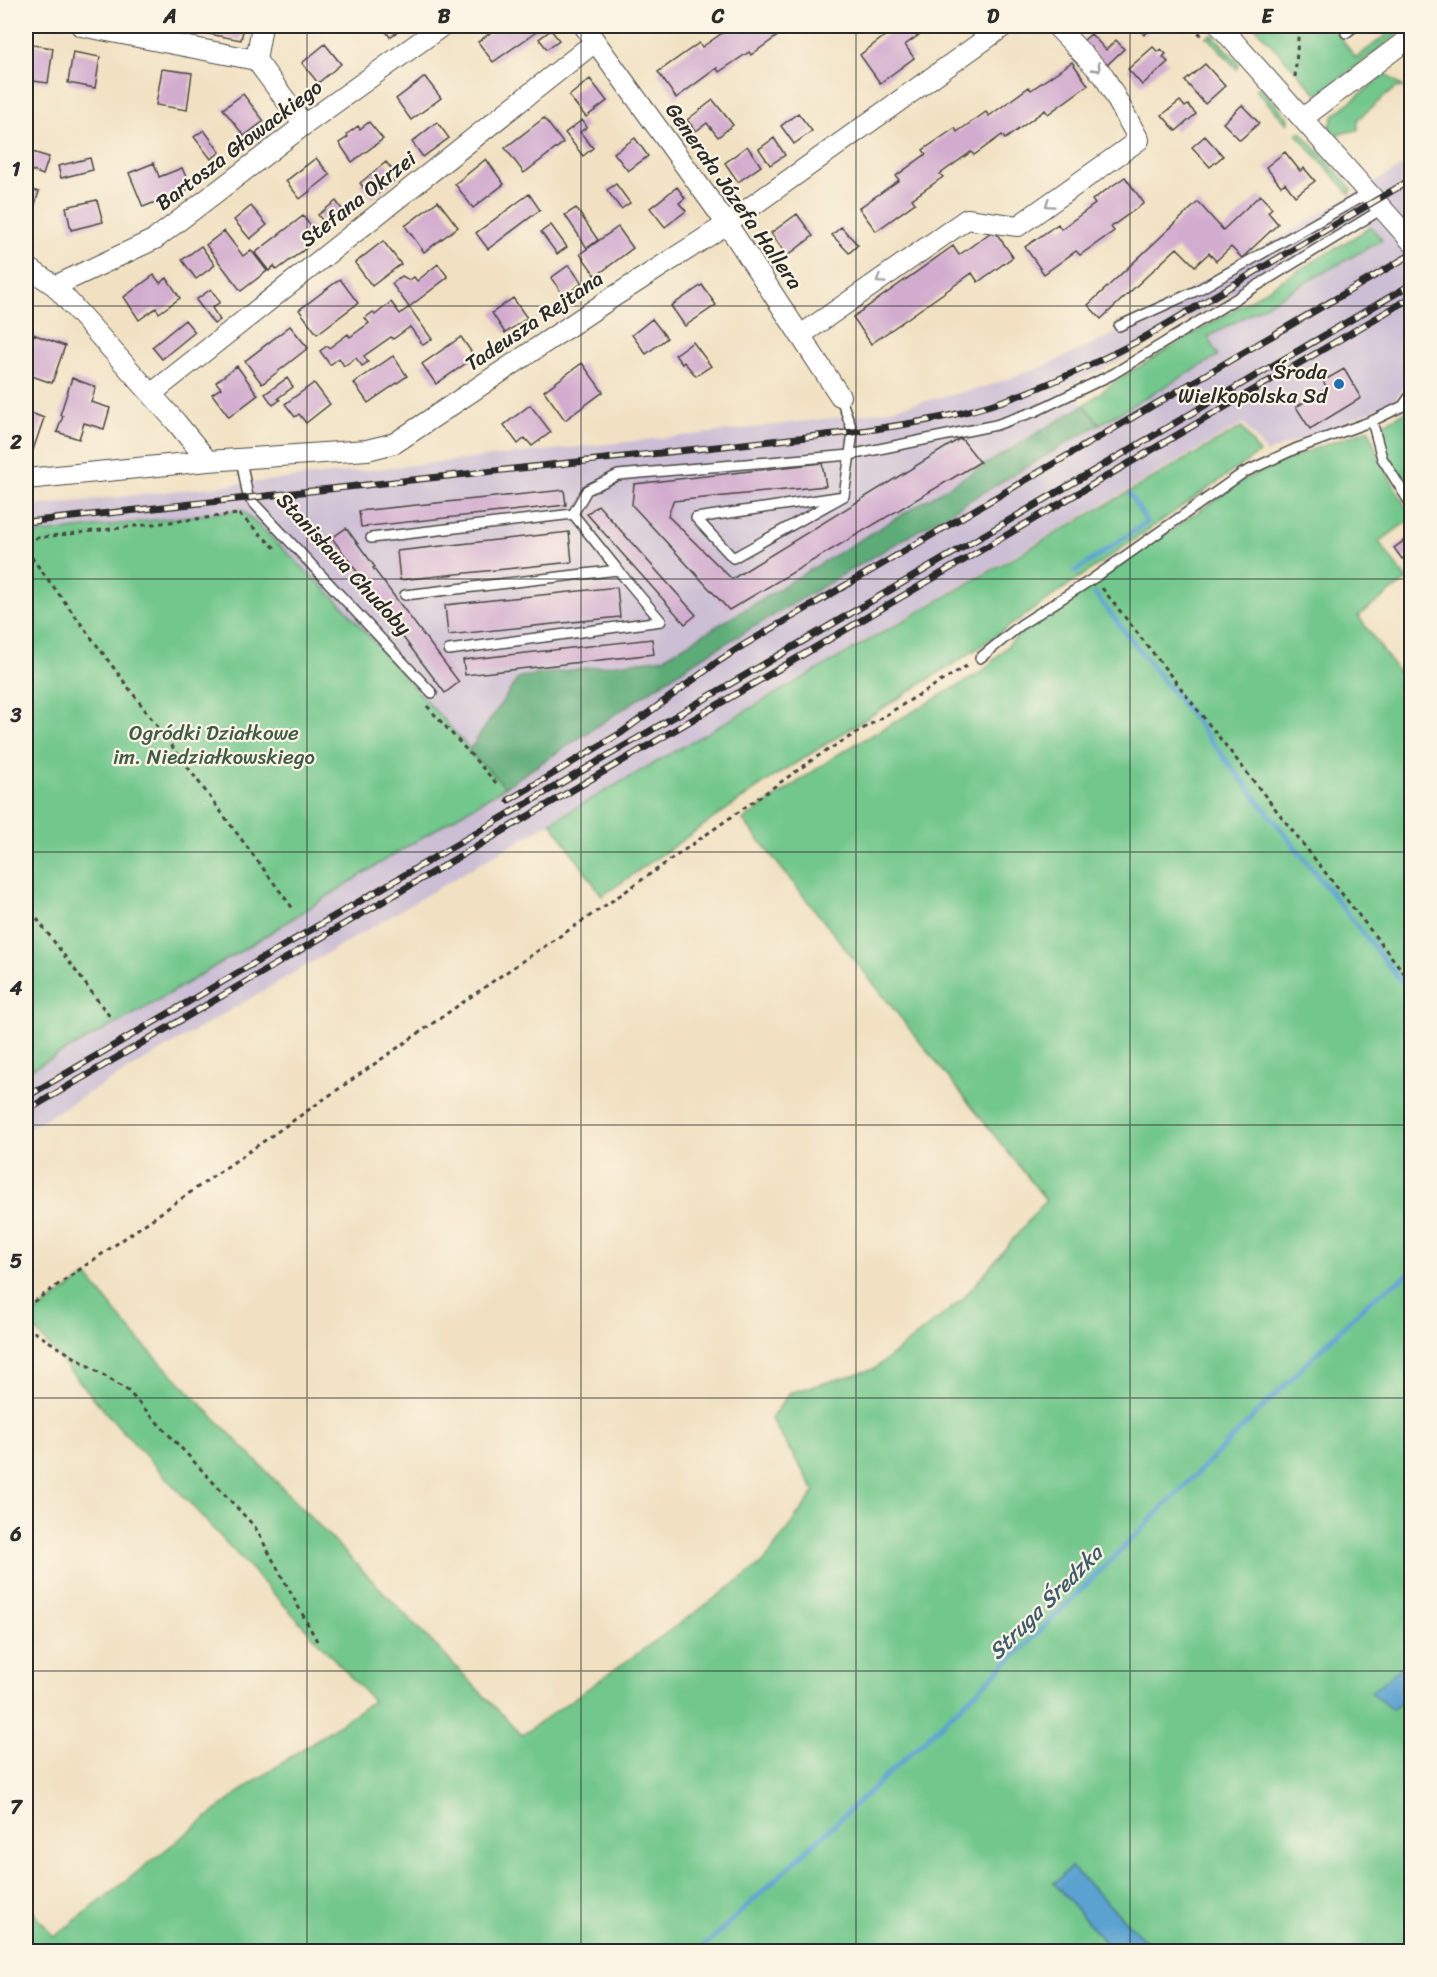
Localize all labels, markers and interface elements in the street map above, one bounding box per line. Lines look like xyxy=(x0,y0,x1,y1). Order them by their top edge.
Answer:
text: A xyxy=(162,0,177,34)
text: B xyxy=(438,0,451,34)
text: C xyxy=(711,0,725,34)
text: D xyxy=(987,0,1000,34)
text: E xyxy=(1261,0,1274,34)
one-way arrow xyxy=(1089,60,1100,71)
street label: Bartosza Głowackiego xyxy=(147,69,331,221)
street label: Generała Józefa Hallera xyxy=(655,94,813,298)
street label: Stefana Okrzei xyxy=(291,140,426,257)
text: 1 xyxy=(12,152,21,187)
one-way arrow xyxy=(1044,197,1055,208)
street label: Tadeusza Rejtana xyxy=(457,260,612,382)
one-way arrow xyxy=(876,273,887,284)
place label: Środa Wielkopolska Sd xyxy=(1178,353,1329,415)
marker: Środa Wielkopolska Sd xyxy=(1332,377,1346,391)
text: 2 xyxy=(9,425,22,460)
street label: Stanisława Chudoby xyxy=(267,483,421,645)
text: 3 xyxy=(10,698,22,733)
park label: Ogródki Działkowe im. Niedziałkowskiego xyxy=(113,714,315,776)
text: 4 xyxy=(9,971,23,1006)
text: 5 xyxy=(10,1244,22,1279)
text: 6 xyxy=(9,1517,22,1552)
water label: Struga Średzka xyxy=(978,1534,1114,1669)
text: 7 xyxy=(10,1790,23,1825)

